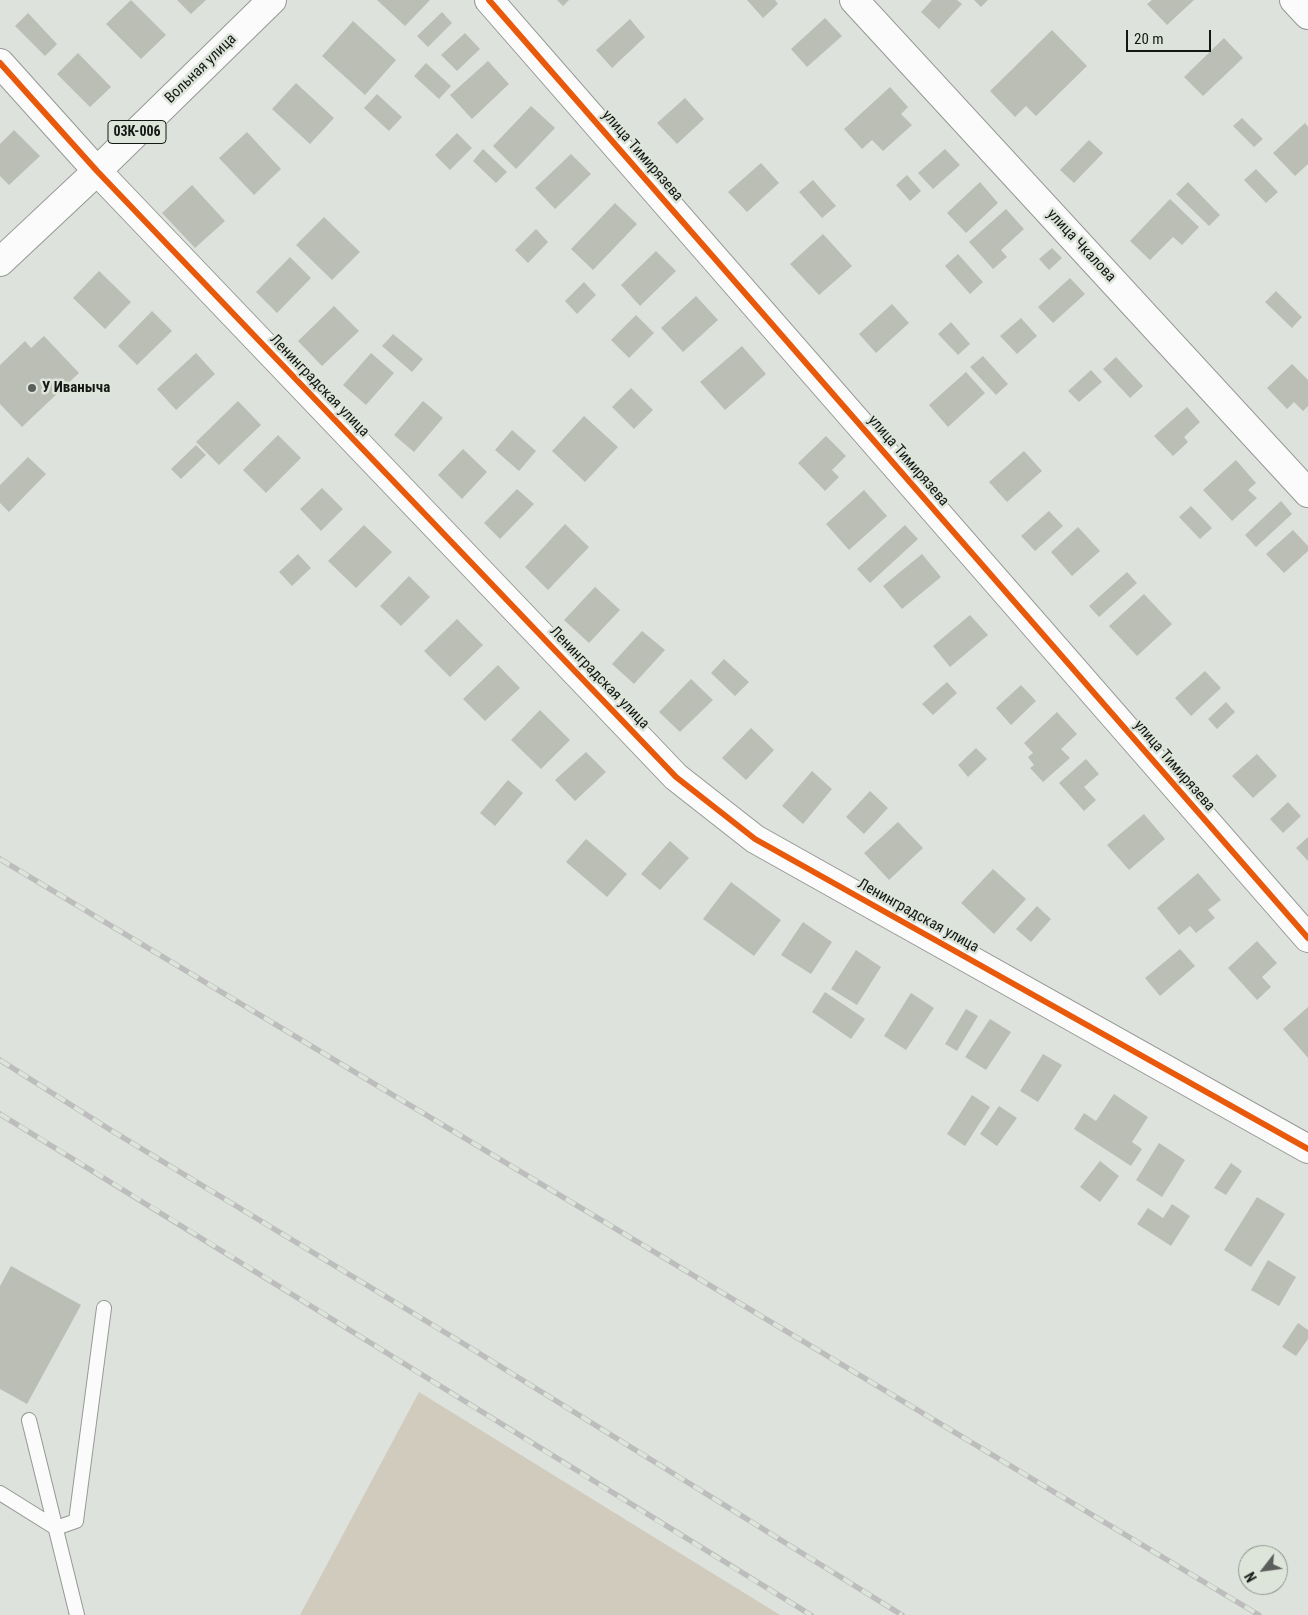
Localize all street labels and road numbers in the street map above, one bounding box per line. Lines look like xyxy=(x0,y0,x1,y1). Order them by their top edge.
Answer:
street label: Вольная улица xyxy=(162,30,240,108)
street label: улица Тимирязева xyxy=(598,107,686,205)
road number: 03К-006 xyxy=(108,120,166,144)
street label: улица Чкалова xyxy=(1043,206,1119,286)
street label: Ленинградская улица xyxy=(265,331,373,441)
street label: улица Тимирязева xyxy=(864,412,952,510)
street label: Ленинградская улица xyxy=(545,623,653,733)
street label: улица Тимирязева xyxy=(1130,717,1218,815)
street label: Ленинградская улица xyxy=(854,875,982,957)

